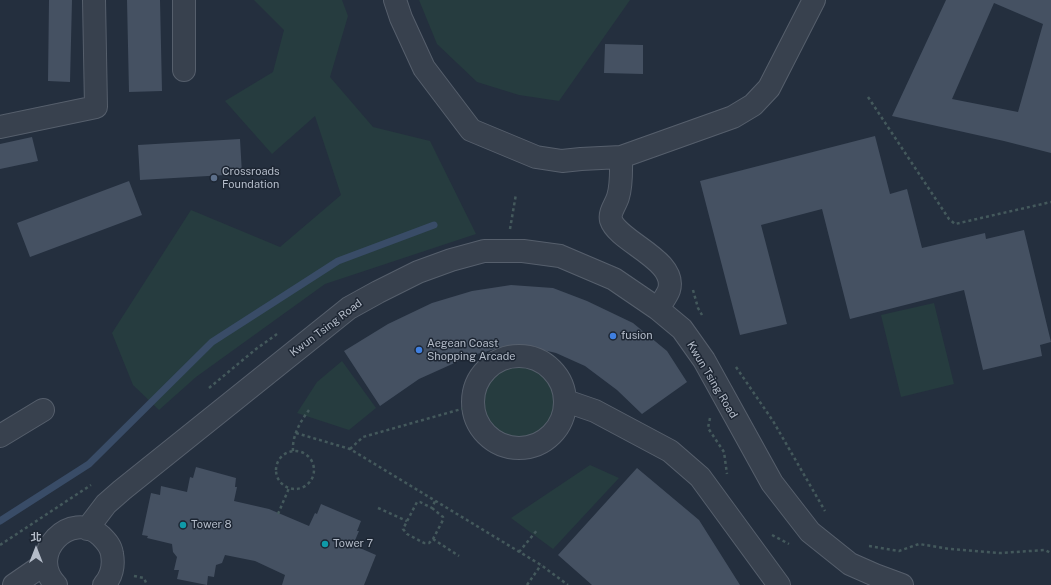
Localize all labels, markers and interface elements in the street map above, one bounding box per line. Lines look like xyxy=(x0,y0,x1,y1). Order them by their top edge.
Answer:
place label: Crossroads Foundation xyxy=(222,165,280,191)
marker: Crossroads Foundation xyxy=(209,173,219,183)
street label: Kwun Tsing Road xyxy=(287,296,365,360)
place label: fusion xyxy=(621,329,653,343)
marker: fusion xyxy=(608,331,618,341)
place label: Aegean Coast Shopping Arcade xyxy=(427,337,515,363)
street label: Kwun Tsing Road xyxy=(684,339,740,421)
marker: Aegean Coast Shopping Arcade xyxy=(414,345,424,355)
place label: Tower 8 xyxy=(191,518,232,532)
marker: Tower 8 xyxy=(178,520,188,530)
north arrow xyxy=(16,529,56,569)
text: 北 xyxy=(31,531,42,543)
place label: Tower 7 xyxy=(333,537,373,551)
marker: Tower 7 xyxy=(320,539,330,549)

